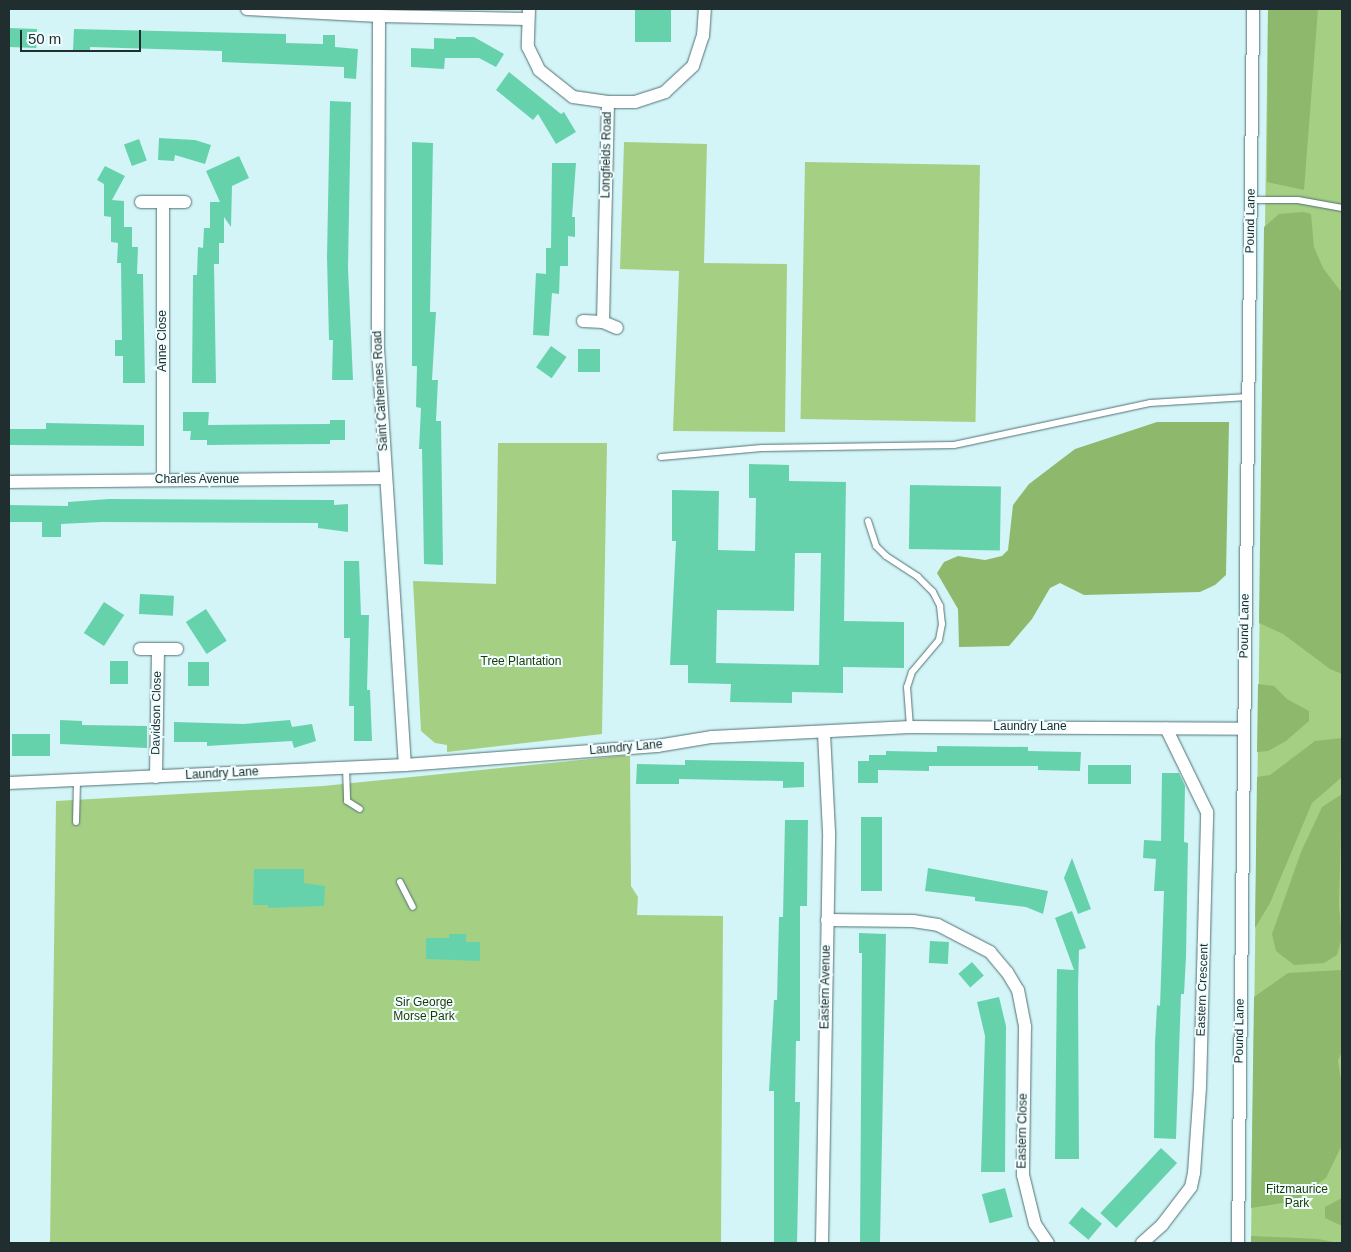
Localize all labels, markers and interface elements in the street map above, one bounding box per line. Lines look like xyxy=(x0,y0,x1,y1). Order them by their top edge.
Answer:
scale bar xyxy=(22,20,144,52)
text: 50 m xyxy=(28,30,61,47)
street label: Longfields Road xyxy=(599,112,615,198)
street label: Pound Lane xyxy=(1243,189,1259,253)
street label: Anne Close xyxy=(156,310,170,372)
street label: Saint Catherines Road xyxy=(371,330,391,452)
street label: Charles Avenue xyxy=(154,473,240,487)
street label: Pound Lane xyxy=(1237,594,1253,658)
park label: Tree Plantation xyxy=(481,655,561,669)
street label: Davidson Close xyxy=(149,671,165,755)
street label: Laundry Lane xyxy=(993,720,1067,734)
street label: Laundry Lane xyxy=(589,738,663,758)
street label: Laundry Lane xyxy=(185,765,259,783)
street label: Eastern Crescent xyxy=(1194,943,1212,1037)
street label: Eastern Avenue xyxy=(818,944,834,1030)
park label: Sir George Morse Park xyxy=(393,996,455,1024)
street label: Pound Lane xyxy=(1232,999,1248,1063)
street label: Eastern Close xyxy=(1015,1093,1031,1169)
park label: Fitzmaurice Park xyxy=(1266,1183,1328,1211)

